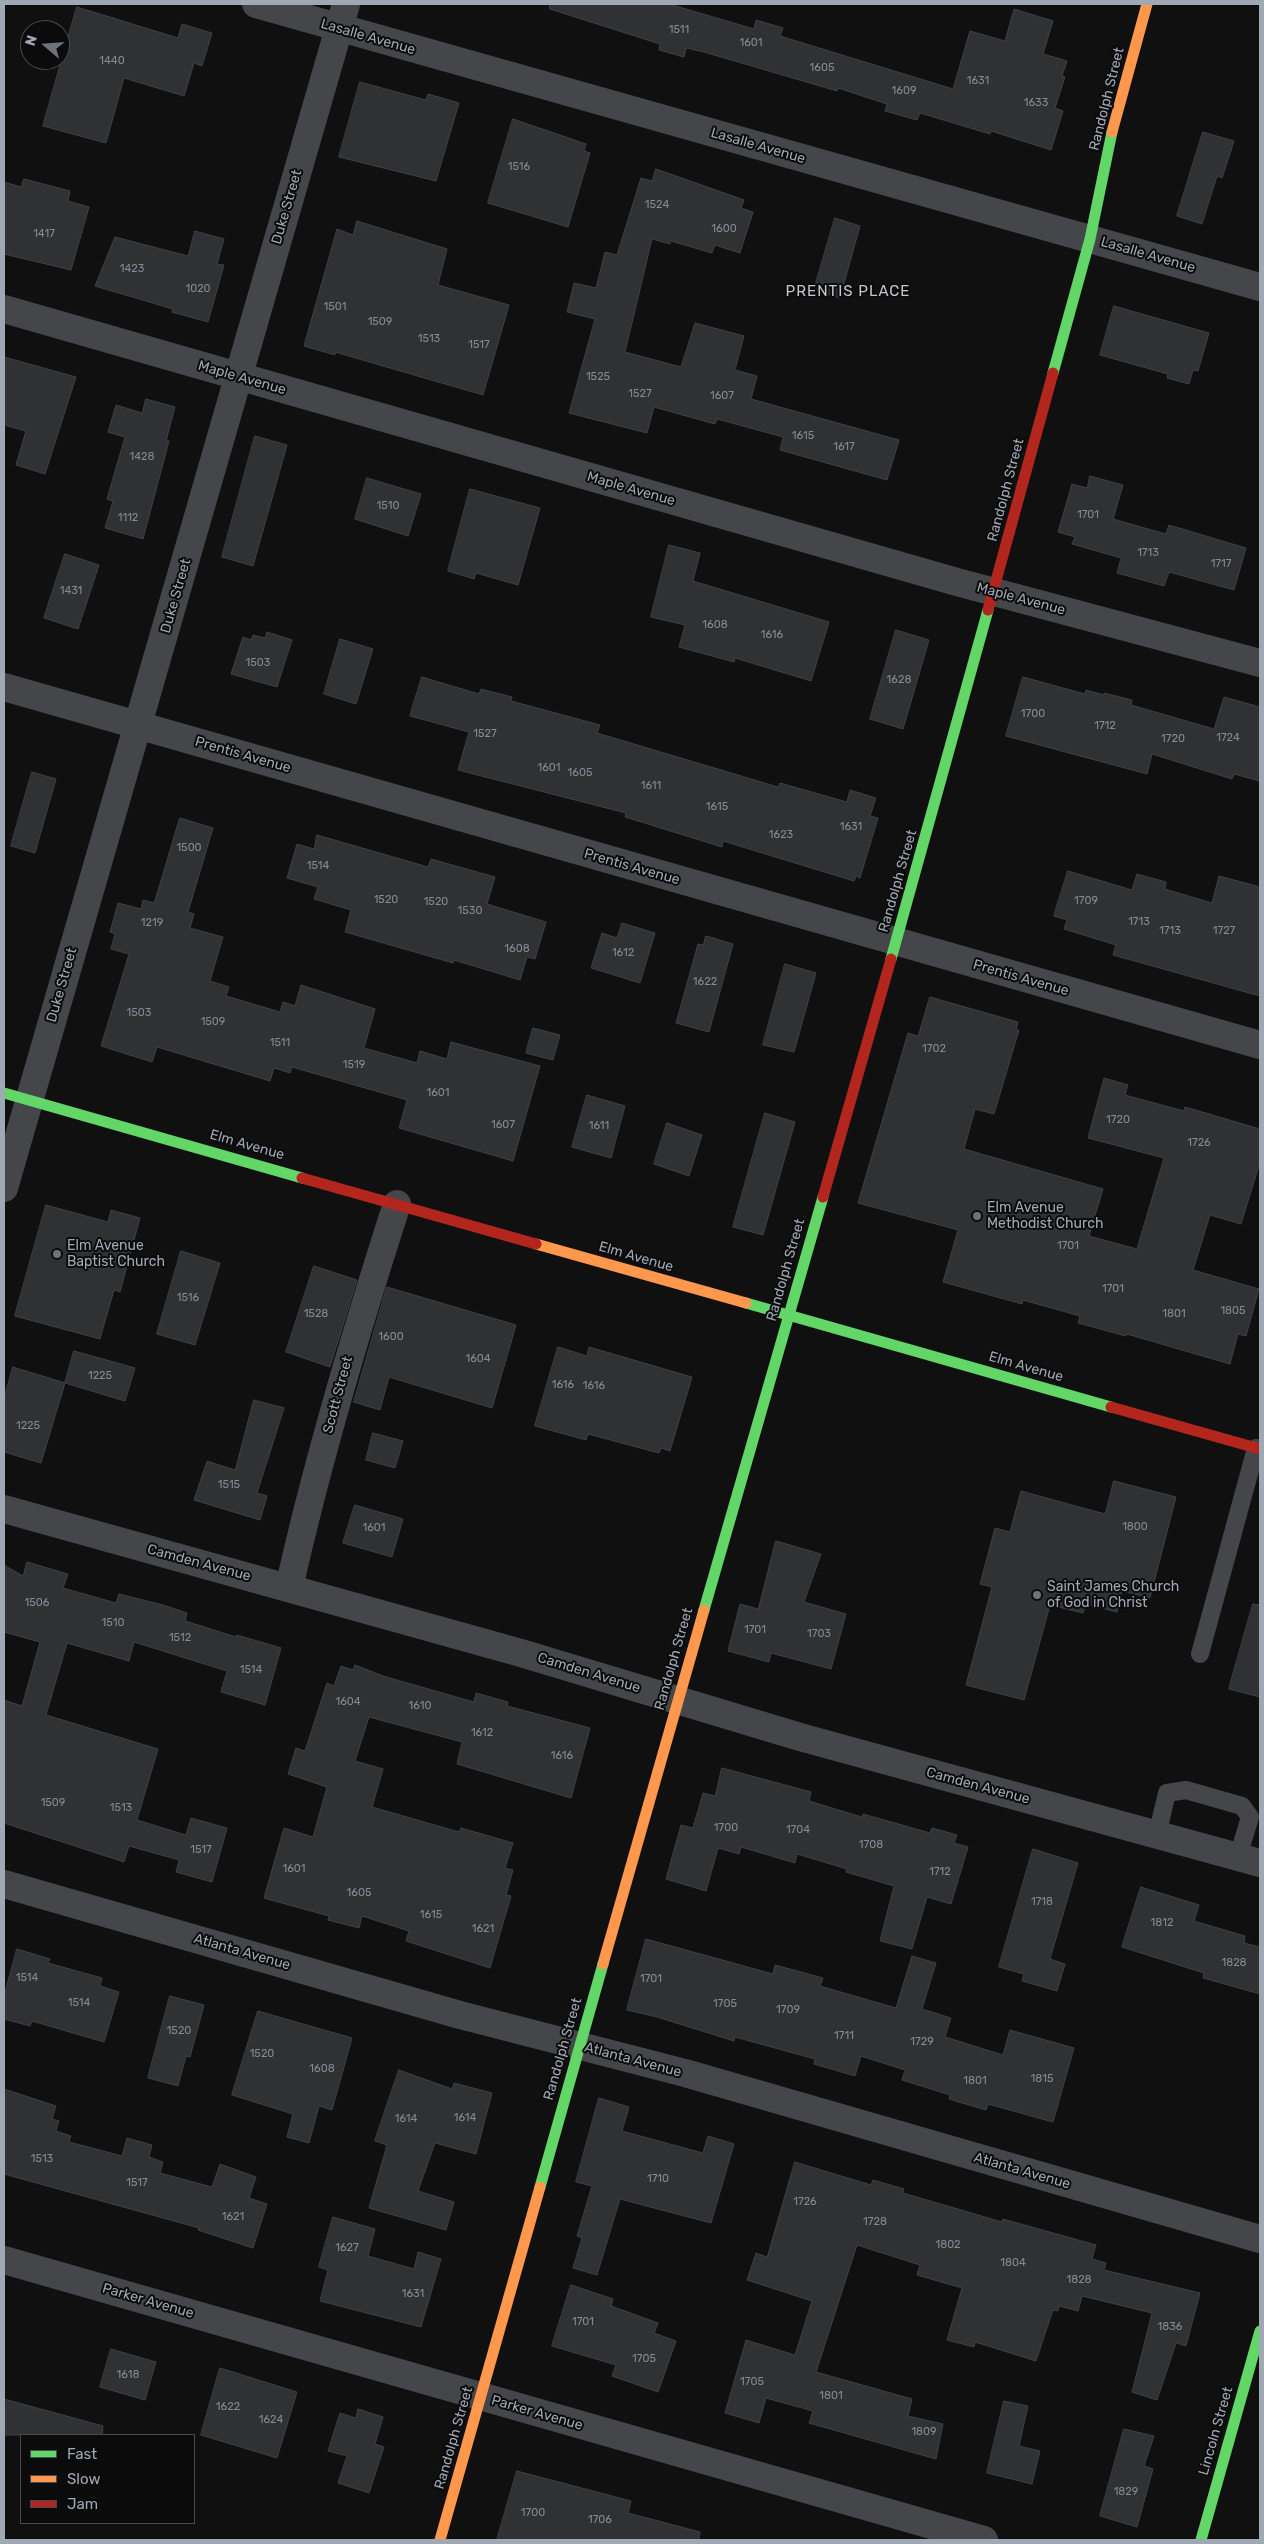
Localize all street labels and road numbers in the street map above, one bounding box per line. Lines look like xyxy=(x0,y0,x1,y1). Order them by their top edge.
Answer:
street label: Lasalle Avenue xyxy=(319,15,417,59)
street label: Randolph Street xyxy=(1086,46,1128,152)
street label: Lasalle Avenue xyxy=(709,124,807,168)
street label: Duke Street xyxy=(268,168,306,246)
street label: Lasalle Avenue xyxy=(1099,233,1197,277)
street label: Maple Avenue xyxy=(196,357,288,399)
street label: Randolph Street xyxy=(984,437,1028,543)
street label: Maple Avenue xyxy=(585,468,677,510)
street label: Duke Street xyxy=(157,557,195,635)
street label: Maple Avenue xyxy=(975,579,1067,619)
street label: Prentis Avenue xyxy=(193,733,293,777)
street label: Randolph Street xyxy=(875,828,921,934)
street label: Prentis Avenue xyxy=(582,845,682,889)
street label: Duke Street xyxy=(43,946,81,1024)
street label: Prentis Avenue xyxy=(971,956,1071,1000)
street label: Elm Avenue xyxy=(208,1126,286,1164)
street label: Randolph Street xyxy=(763,1217,809,1323)
street label: Elm Avenue xyxy=(597,1238,675,1276)
street label: Elm Avenue xyxy=(987,1348,1065,1386)
street label: Scott Street xyxy=(320,1355,356,1435)
street label: Camden Avenue xyxy=(145,1541,253,1585)
street label: Randolph Street xyxy=(651,1606,697,1712)
street label: Camden Avenue xyxy=(536,1649,642,1697)
street label: Camden Avenue xyxy=(924,1764,1032,1808)
street label: Atlanta Avenue xyxy=(192,1930,292,1974)
street label: Randolph Street xyxy=(540,1996,586,2102)
street label: Atlanta Avenue xyxy=(583,2039,683,2081)
street label: Atlanta Avenue xyxy=(972,2149,1072,2193)
street label: Parker Avenue xyxy=(100,2280,196,2322)
street label: Randolph Street xyxy=(431,2385,477,2491)
street label: Lincoln Street xyxy=(1195,2385,1237,2477)
street label: Parker Avenue xyxy=(489,2392,585,2434)

